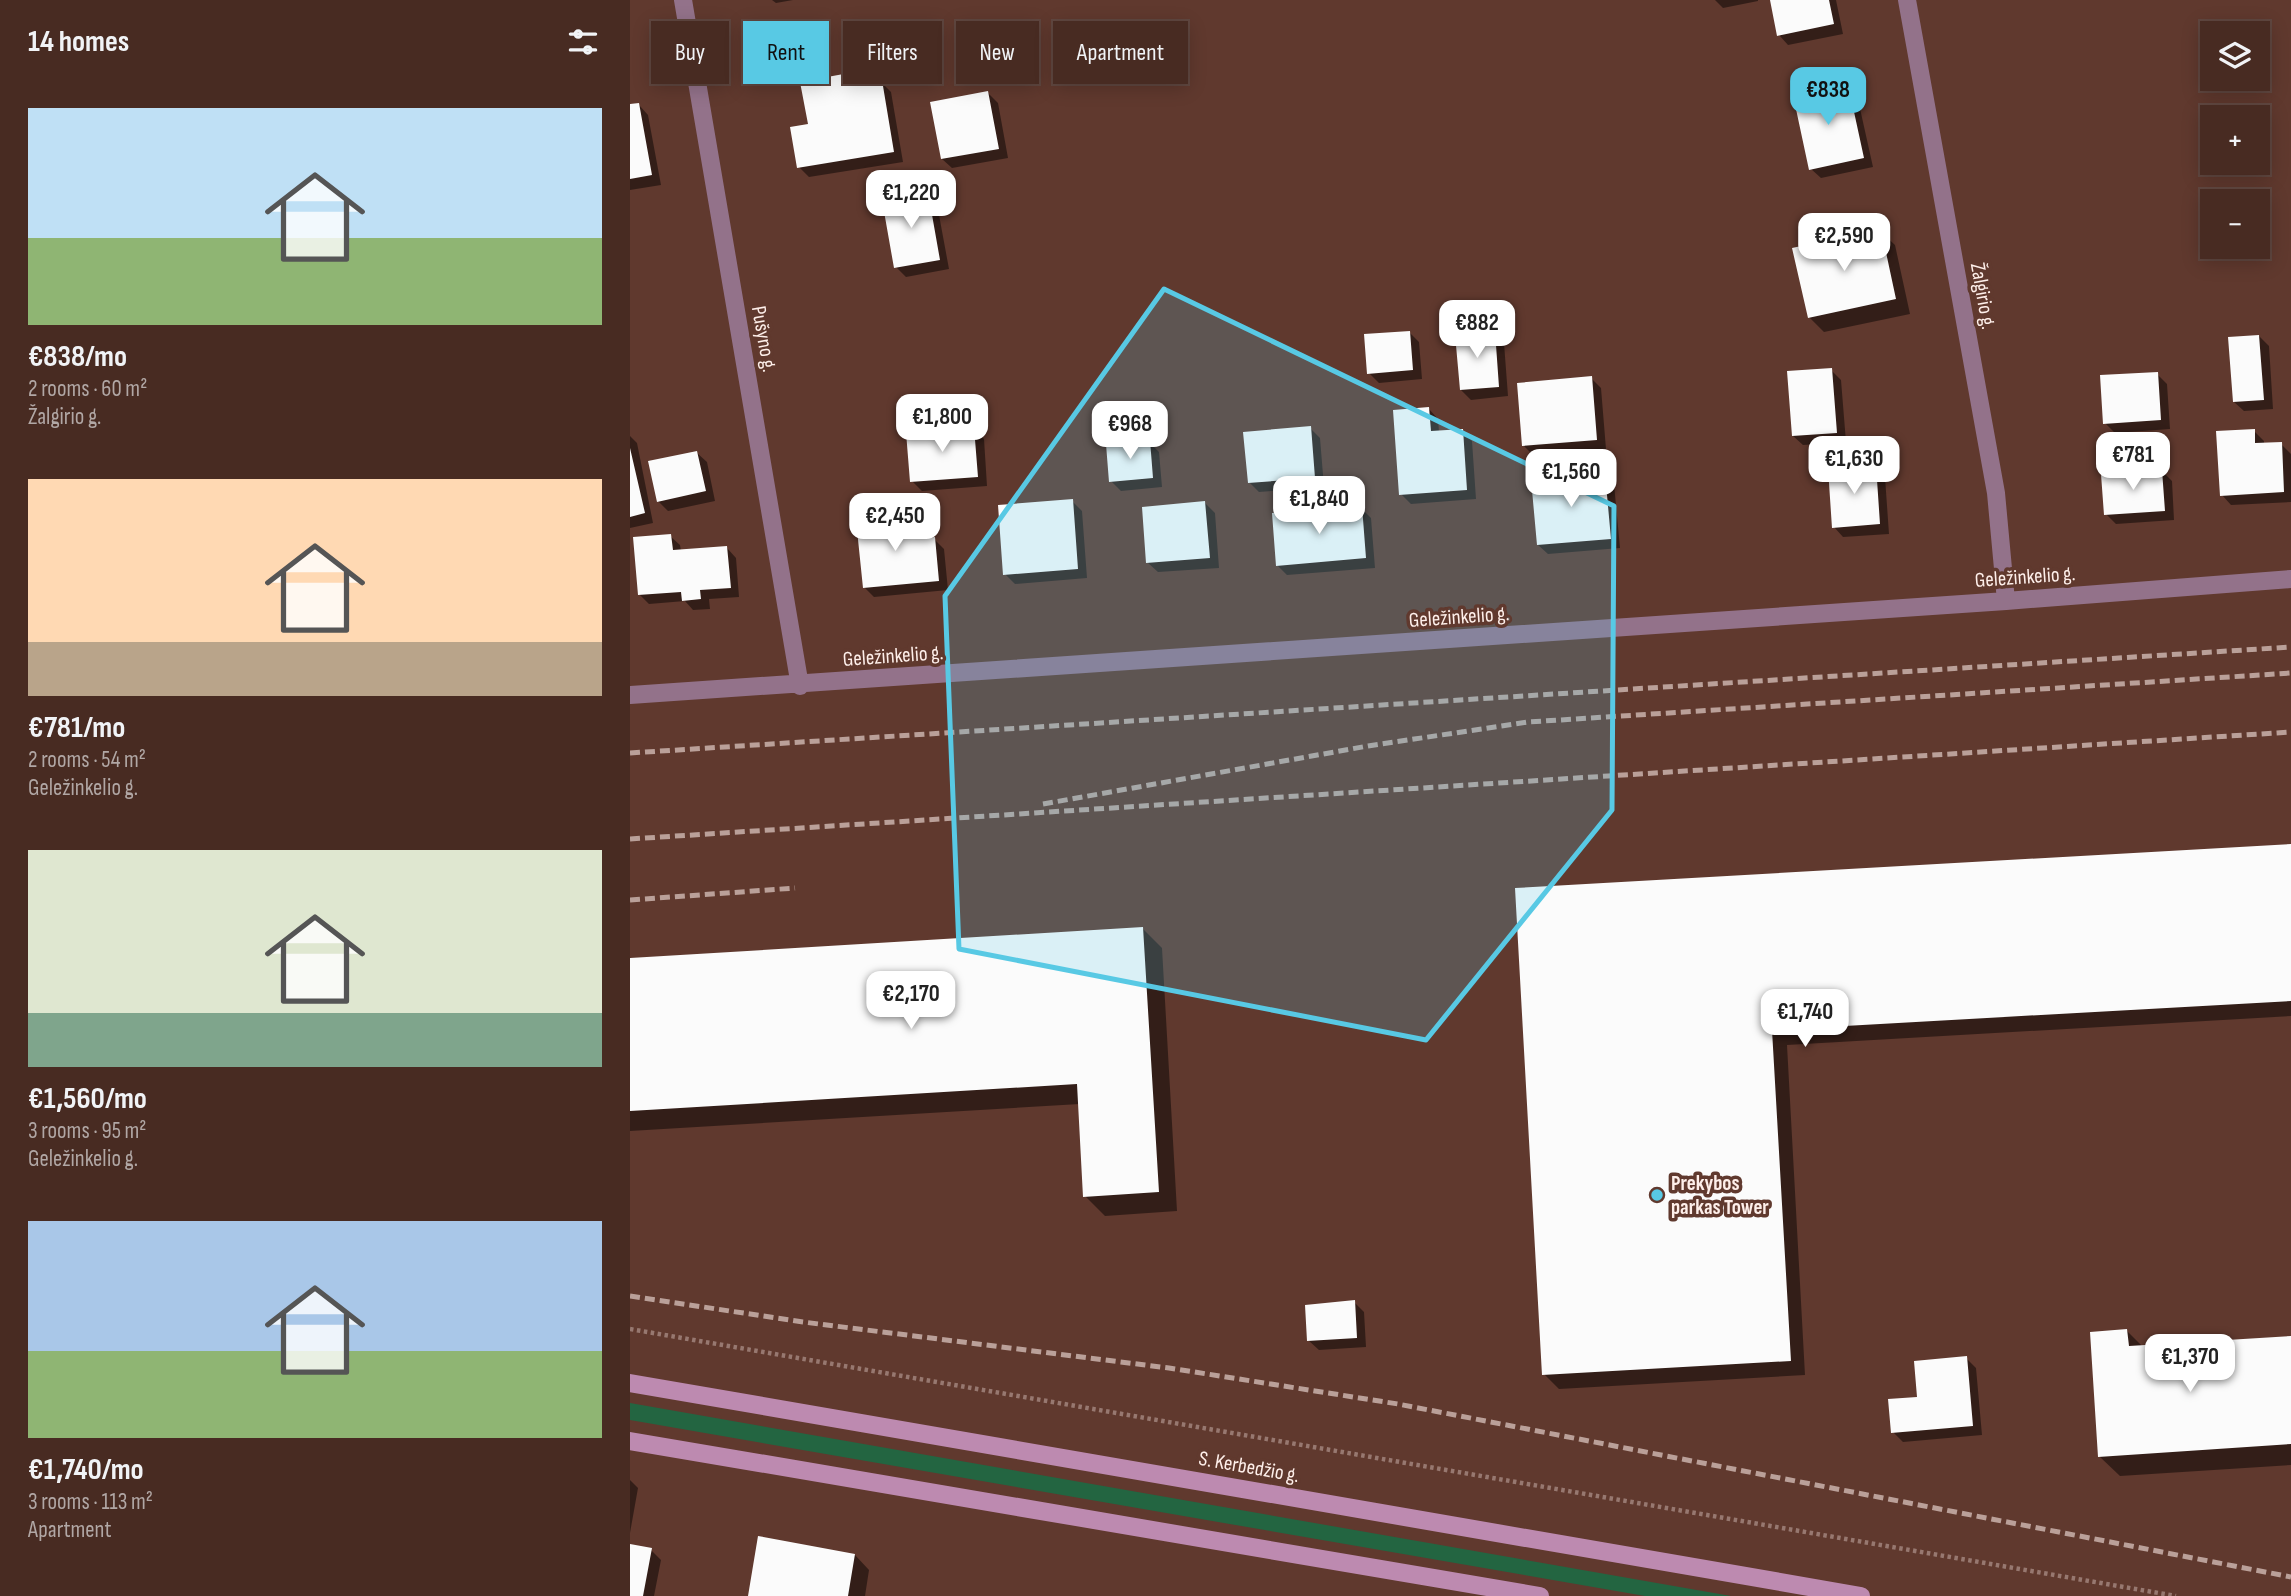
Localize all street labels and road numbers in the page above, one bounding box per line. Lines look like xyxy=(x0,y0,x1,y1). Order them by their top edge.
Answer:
street label: Žalgirio g. xyxy=(1965,261,2001,331)
street label: Pušyno g. xyxy=(746,304,782,374)
street label: Geležinkelio g. xyxy=(1974,561,2076,593)
street label: Geležinkelio g. xyxy=(1408,601,1510,633)
street label: Geležinkelio g. xyxy=(842,640,944,672)
street label: S. Kerbedžio g. xyxy=(1197,1446,1301,1488)

